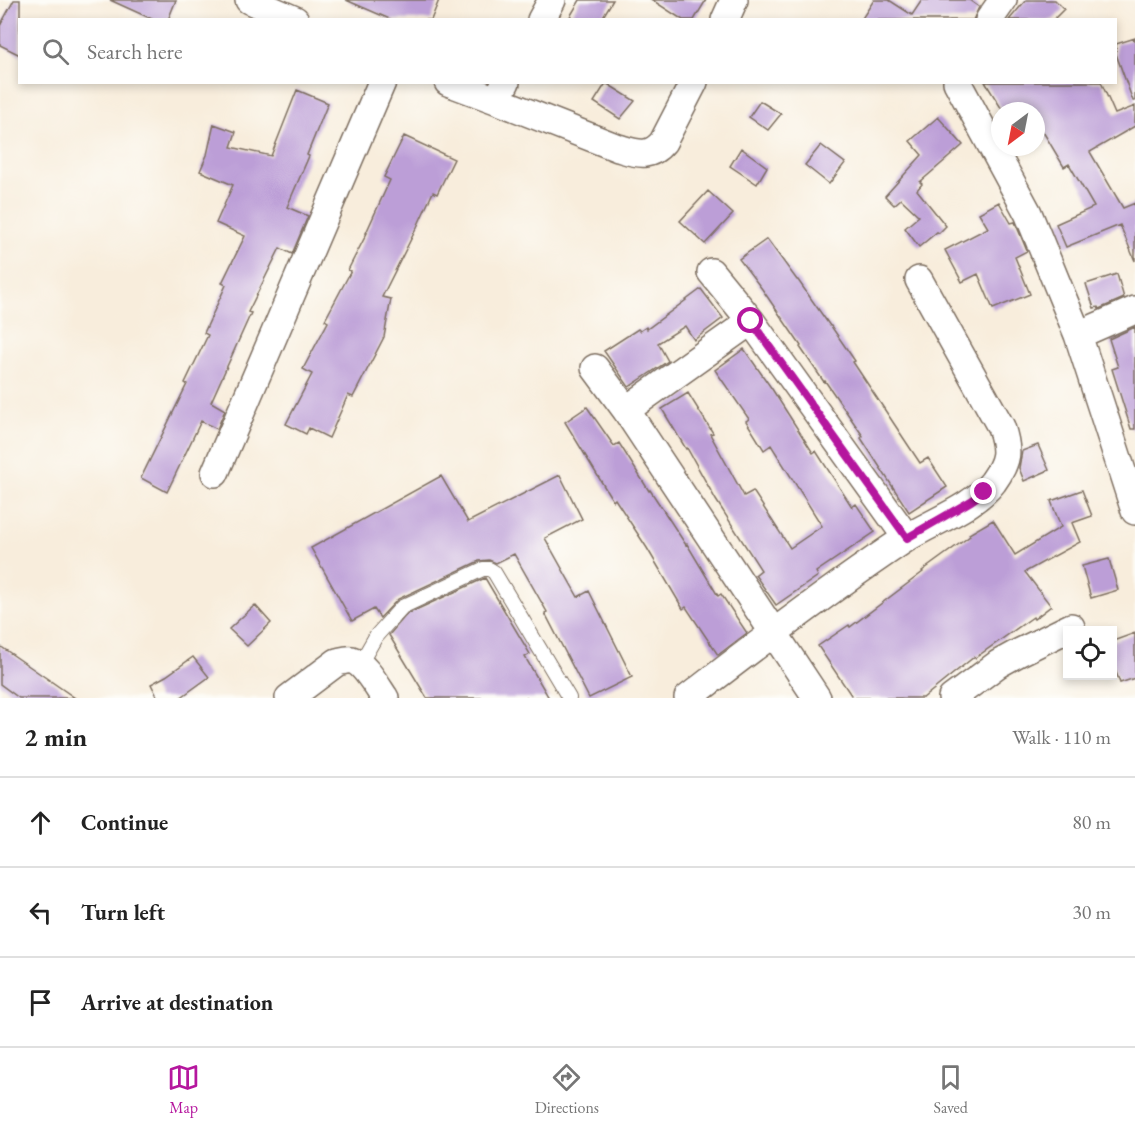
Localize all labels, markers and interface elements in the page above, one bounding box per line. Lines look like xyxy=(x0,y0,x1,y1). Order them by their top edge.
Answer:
search box xyxy=(18,18,1117,84)
icon: search xyxy=(39,35,72,68)
text: Search here xyxy=(87,37,182,66)
north arrow xyxy=(991,102,1045,156)
route start xyxy=(737,307,763,333)
route end xyxy=(970,478,996,504)
map controls xyxy=(1063,626,1117,680)
button: locate xyxy=(1063,626,1117,680)
text: 2 min xyxy=(24,720,87,754)
text: Walk · 110 m xyxy=(1012,724,1111,750)
icon: ahead xyxy=(24,806,57,839)
text: Continue xyxy=(81,808,168,837)
text: 80 m xyxy=(1072,809,1111,835)
icon: left xyxy=(24,896,57,929)
text: Turn left xyxy=(81,898,165,927)
text: 30 m xyxy=(1072,899,1111,925)
icon: arrive xyxy=(24,986,57,1019)
text: Arrive at destination xyxy=(81,988,273,1017)
tab: Map xyxy=(167,1061,200,1118)
tab: Directions xyxy=(535,1061,599,1118)
tab: Saved xyxy=(933,1061,968,1118)

